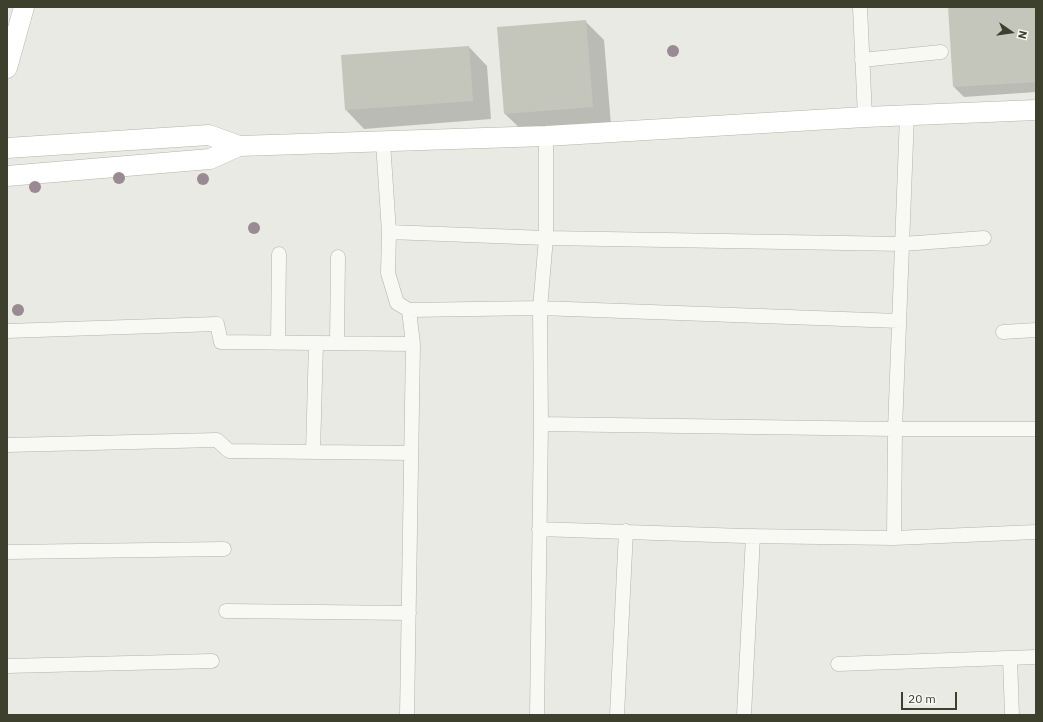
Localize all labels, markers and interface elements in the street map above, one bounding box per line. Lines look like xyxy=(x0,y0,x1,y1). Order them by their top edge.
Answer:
north arrow xyxy=(991,12,1031,52)
text: N xyxy=(1015,29,1030,40)
scale bar xyxy=(903,684,959,710)
text: 20 m xyxy=(908,691,936,706)

